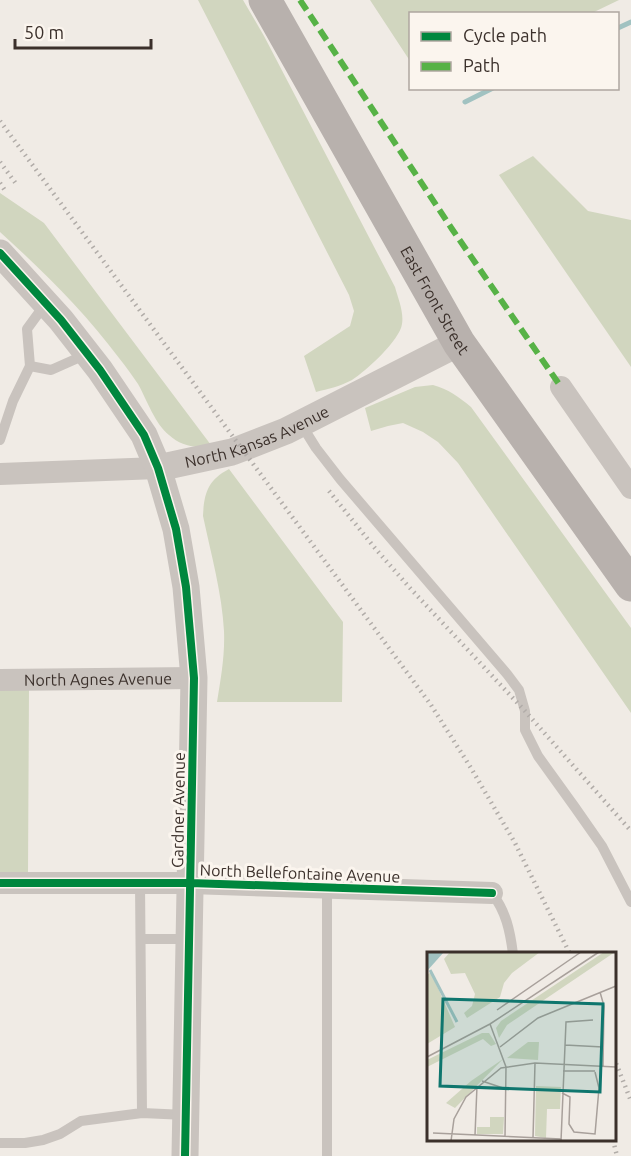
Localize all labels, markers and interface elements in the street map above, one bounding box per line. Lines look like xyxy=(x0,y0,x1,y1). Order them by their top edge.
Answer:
scale bar xyxy=(15,12,152,50)
legend xyxy=(409,12,619,90)
text: 50 m xyxy=(24,22,64,42)
text: Cycle path xyxy=(463,25,547,45)
text: Path xyxy=(463,55,500,75)
street label: East Front Street xyxy=(397,243,474,358)
street label: North Kansas Avenue xyxy=(183,402,332,471)
street label: North Agnes Avenue xyxy=(24,669,172,689)
street label: Gardner Avenue xyxy=(168,752,188,868)
street label: North Bellefontaine Avenue xyxy=(199,861,401,885)
inset map xyxy=(427,952,616,1141)

